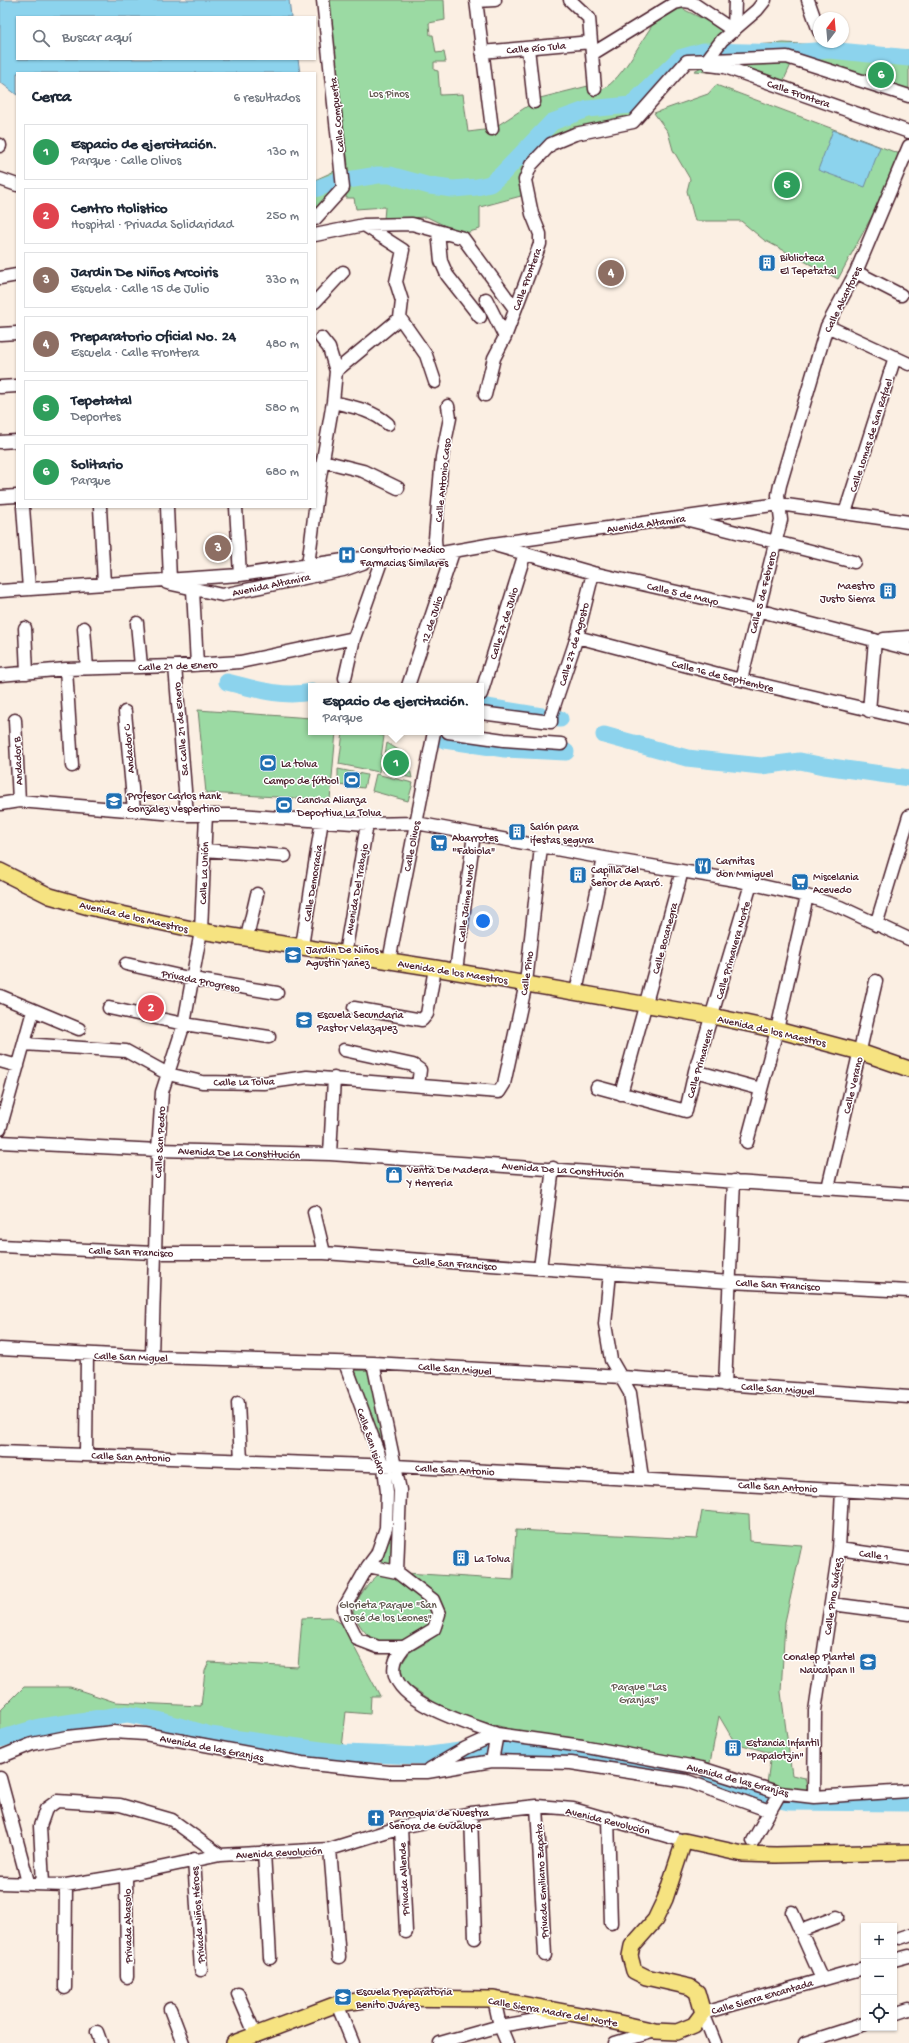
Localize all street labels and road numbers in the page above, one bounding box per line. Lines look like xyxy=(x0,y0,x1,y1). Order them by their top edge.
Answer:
street label: Calle Río Tula xyxy=(506,40,567,58)
street label: Calle Compuerta xyxy=(328,76,348,153)
street label: Calle Frontera xyxy=(765,79,832,112)
street label: Calle Frontera xyxy=(511,246,545,313)
street label: Calle Alcanfores xyxy=(822,264,865,335)
street label: Calle Lomas de San Rafael xyxy=(847,376,896,494)
street label: Calle Antonio Caso xyxy=(434,437,454,523)
street label: Avenida Altamira xyxy=(606,513,687,536)
street label: Calle 5 de Febrero xyxy=(748,550,780,635)
street label: Avenida Altamira xyxy=(231,572,312,600)
street label: Calle 5 de Mayo xyxy=(646,581,720,609)
street label: Calle 27 de Julio xyxy=(488,586,522,661)
street label: 12 de Julio xyxy=(419,594,446,646)
street label: Calle 27 de Agosto xyxy=(557,601,593,688)
street label: Calle 16 de Septiembre xyxy=(670,658,775,695)
street label: Calle 21 de Enero xyxy=(138,660,218,674)
street label: 5a Calle 21 de Enero xyxy=(172,681,192,776)
street label: Andador C xyxy=(122,723,138,774)
street label: Andador B xyxy=(12,736,26,785)
street label: Calle Olivos xyxy=(402,819,424,873)
street label: Calle La Unión xyxy=(198,841,212,905)
street label: Avenida Del Trabajo xyxy=(344,842,372,936)
street label: Calle Democracia xyxy=(302,843,326,923)
street label: Calle Jaime Nunó xyxy=(456,863,478,943)
street label: Avenida de los Maestros xyxy=(78,900,190,936)
street label: Calle Primavera Norte xyxy=(714,900,754,1001)
street label: Calle Bocanegra xyxy=(651,901,681,976)
street label: Calle Pino xyxy=(519,950,537,996)
street label: Avenida de los Maestros xyxy=(397,958,509,988)
street label: Privada Progreso xyxy=(159,968,241,996)
street label: Avenida de los Maestros xyxy=(716,1014,828,1050)
street label: Calle Primavera xyxy=(685,1026,717,1100)
street label: Calle Verano xyxy=(842,1056,866,1115)
street label: Calle La Tolva xyxy=(213,1076,276,1090)
street label: Calle San Pedro xyxy=(153,1106,169,1178)
street label: Avenida De La Constitución xyxy=(178,1146,301,1162)
street label: Avenida De La Constitución xyxy=(501,1161,625,1181)
street label: Calle San Francisco xyxy=(88,1246,174,1260)
street label: Calle San Francisco xyxy=(412,1256,498,1274)
street label: Calle San Francisco xyxy=(735,1278,821,1294)
street label: Calle San Miguel xyxy=(94,1351,169,1365)
street label: Calle San Miguel xyxy=(418,1361,493,1379)
street label: Calle San Miguel xyxy=(741,1381,816,1399)
street label: Calle San Isidro xyxy=(353,1407,387,1477)
street label: Calle San Antonio xyxy=(91,1451,171,1465)
street label: Calle San Antonio xyxy=(415,1463,495,1479)
street label: Calle San Antonio xyxy=(738,1480,818,1496)
street label: Calle 1 xyxy=(858,1548,889,1564)
street label: Calle Pino Suárez xyxy=(823,1556,846,1636)
street label: Avenida de las Granjas xyxy=(159,1733,265,1765)
street label: Avenida de las Granjas xyxy=(685,1762,791,1801)
street label: Avenida Revolución xyxy=(564,1806,652,1838)
street label: Privada Emiliano Zapata xyxy=(534,1822,552,1940)
street label: Privada Allende xyxy=(397,1842,413,1917)
street label: Avenida Revolución xyxy=(236,1846,323,1862)
street label: Privada Niños Héroes xyxy=(190,1865,208,1965)
street label: Privada Abasolo xyxy=(122,1888,136,1964)
street label: Calle Sierra Encantada xyxy=(710,1977,816,2018)
street label: Calle Sierra Madre del Norte xyxy=(487,1996,619,2030)

